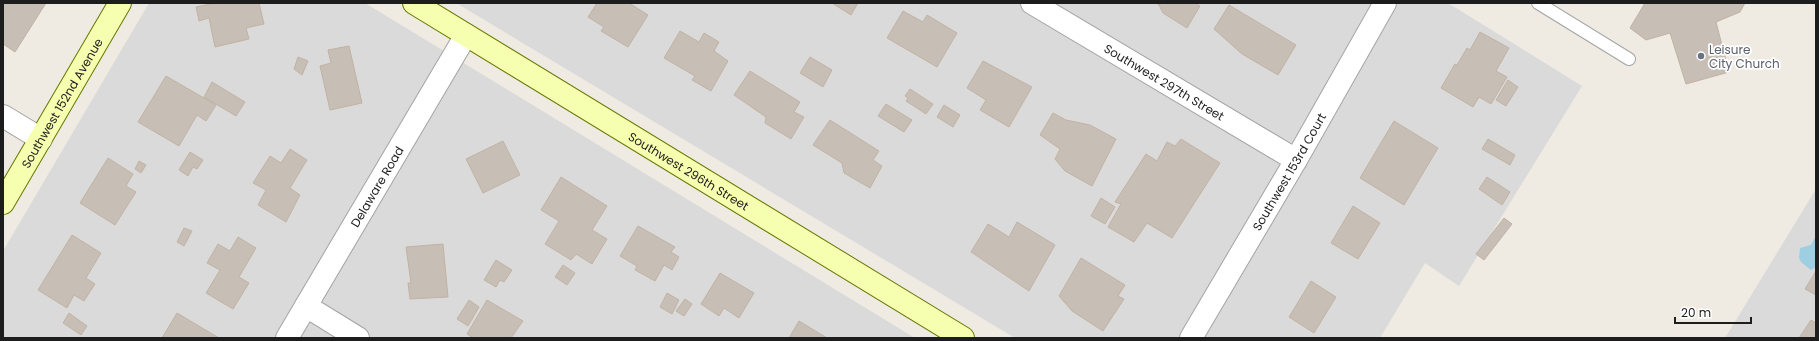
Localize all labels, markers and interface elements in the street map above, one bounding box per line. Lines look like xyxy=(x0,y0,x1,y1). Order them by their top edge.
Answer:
street label: Southwest 152nd Avenue xyxy=(17,35,106,171)
street label: Southwest 297th Street xyxy=(1101,39,1228,124)
place label: Leisure City Church xyxy=(1709,41,1780,72)
marker: Leisure City Church xyxy=(1696,51,1706,61)
street label: Southwest 153rd Court xyxy=(1248,110,1330,234)
street label: Southwest 296th Street xyxy=(625,127,752,214)
street label: Delaware Road xyxy=(346,143,407,230)
scale bar xyxy=(1675,299,1751,325)
text: 20 m xyxy=(1681,304,1711,321)

